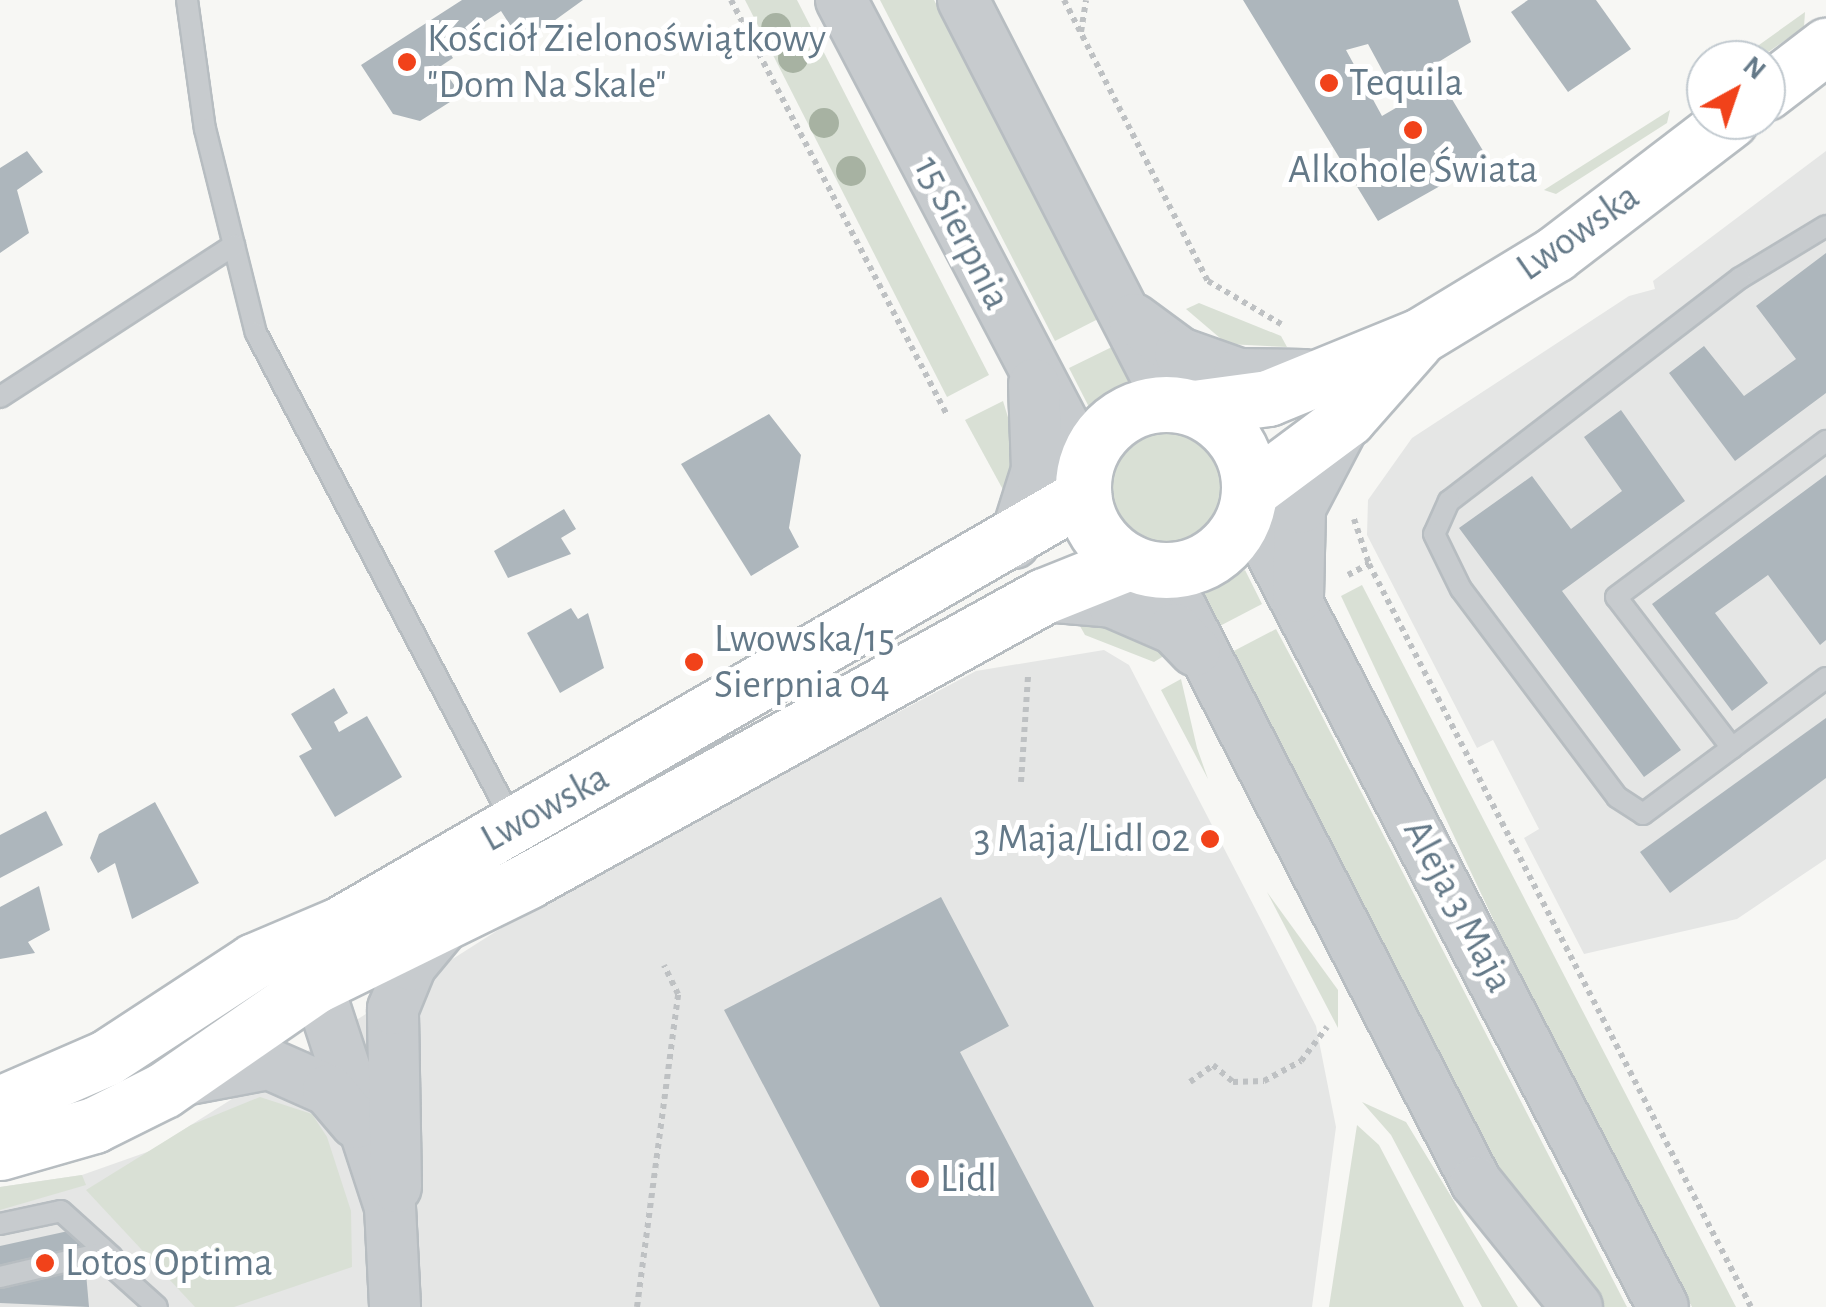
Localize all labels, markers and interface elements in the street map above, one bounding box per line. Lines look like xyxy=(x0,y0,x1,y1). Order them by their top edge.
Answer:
place label: Kościół Zielonoświątkowy "Dom Na Skale" xyxy=(427,15,826,109)
north arrow xyxy=(1686,40,1786,140)
marker: Kościół Zielonoświątkowy "Dom Na Skale" xyxy=(396,51,418,73)
text: N xyxy=(1738,52,1770,86)
place label: Tequila xyxy=(1349,59,1463,107)
marker: Tequila xyxy=(1318,72,1340,94)
marker: Alkohole Świata xyxy=(1402,119,1424,141)
place label: Alkohole Świata xyxy=(1288,146,1538,194)
street label: 15 Sierpnia xyxy=(903,148,1021,318)
street label: Lwowska xyxy=(1507,173,1649,291)
place label: Lwowska/15 Sierpnia 04 xyxy=(714,615,895,709)
marker: Lwowska/15 Sierpnia 04 xyxy=(683,651,705,673)
street label: Lwowska xyxy=(473,753,617,863)
street label: Aleja 3 Maja xyxy=(1392,811,1524,1001)
place label: 3 Maja/Lidl 02 xyxy=(974,815,1190,863)
marker: 3 Maja/Lidl 02 xyxy=(1199,828,1221,850)
place label: Lidl xyxy=(940,1155,997,1203)
marker: Lidl xyxy=(909,1168,931,1190)
place label: Lotos Optima xyxy=(65,1239,273,1287)
marker: Lotos Optima xyxy=(34,1252,56,1274)

